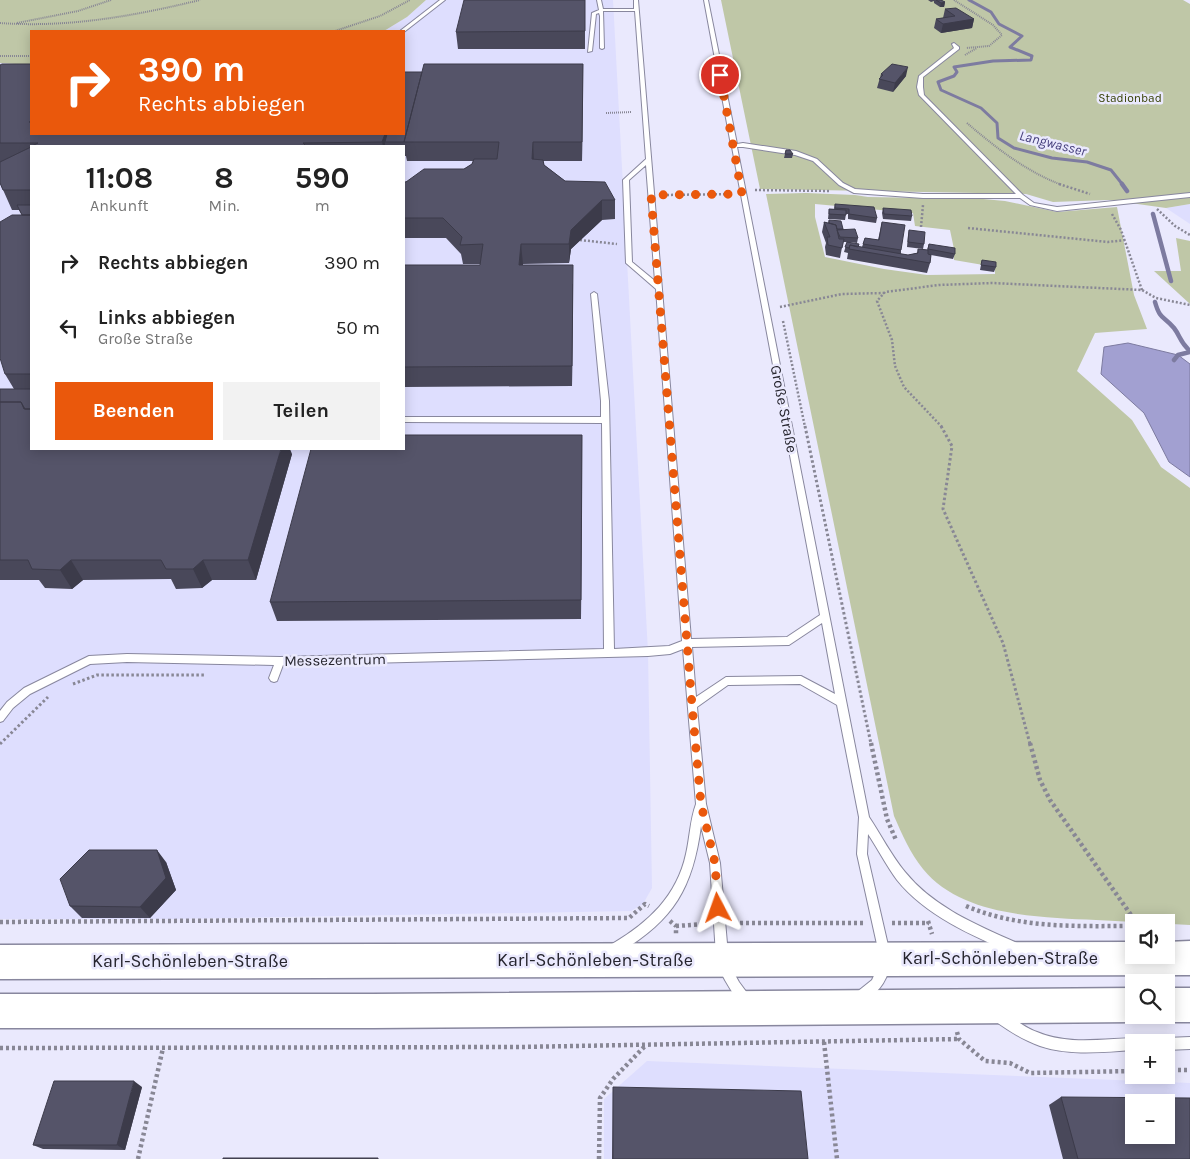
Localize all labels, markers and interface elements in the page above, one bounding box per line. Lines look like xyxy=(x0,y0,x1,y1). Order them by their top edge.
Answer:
text: 390 m xyxy=(138,49,245,90)
icon: right xyxy=(55,50,120,115)
pin xyxy=(699,54,741,96)
icon: arrive xyxy=(706,61,734,89)
text: Rechts abbiegen xyxy=(138,91,306,117)
park label: Stadionbad xyxy=(1098,91,1162,105)
water label: Langwasser xyxy=(1018,127,1089,160)
text: 11:08 xyxy=(85,160,153,196)
text: 8 xyxy=(214,160,234,196)
text: 590 xyxy=(295,160,350,196)
text: Ankunft xyxy=(90,196,149,215)
text: Min. xyxy=(209,196,239,215)
text: m xyxy=(315,196,330,215)
icon: right xyxy=(55,249,83,277)
text: Rechts abbiegen xyxy=(98,252,248,274)
text: 390 m xyxy=(324,252,380,274)
text: Links abbiegen xyxy=(98,307,235,329)
icon: left xyxy=(55,314,83,342)
text: 50 m xyxy=(336,317,380,339)
text: Große Straße xyxy=(98,329,193,348)
street label: Große Straße xyxy=(767,364,801,454)
button: Beenden xyxy=(55,382,213,440)
button: Teilen xyxy=(223,382,380,440)
street label: Messezentrum xyxy=(284,650,386,670)
position arrow xyxy=(691,881,743,933)
map controls xyxy=(1125,914,1175,1144)
button: sound xyxy=(1125,914,1175,964)
street label: Karl-Schönleben-Straße xyxy=(902,947,1098,969)
street label: Karl-Schönleben-Straße xyxy=(497,949,693,971)
street label: Karl-Schönleben-Straße xyxy=(92,950,288,972)
button: search xyxy=(1125,974,1175,1024)
button: + xyxy=(1125,1034,1175,1084)
button: − xyxy=(1125,1094,1175,1144)

